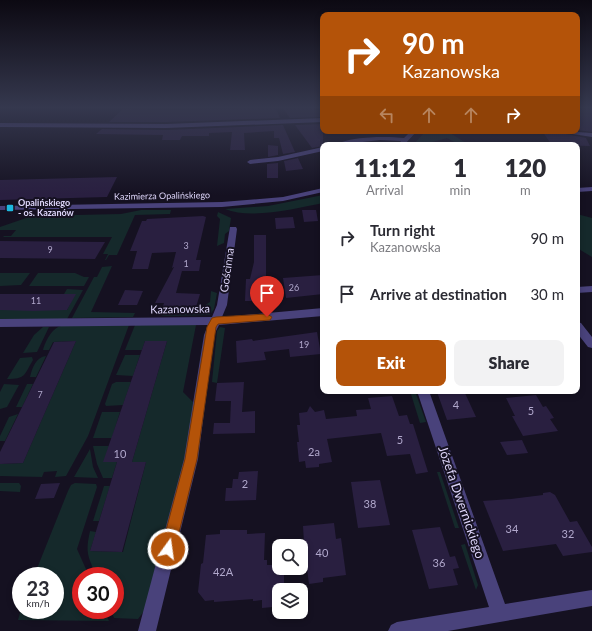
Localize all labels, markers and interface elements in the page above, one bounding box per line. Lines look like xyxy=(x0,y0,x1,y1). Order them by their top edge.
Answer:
text: 90 m xyxy=(402,26,465,60)
icon: right xyxy=(336,28,388,80)
text: Kazanowska xyxy=(402,60,500,82)
icon: left xyxy=(376,104,398,126)
icon: ahead xyxy=(418,104,440,126)
icon: ahead xyxy=(460,104,482,126)
icon: right xyxy=(502,104,524,126)
text: 11:12 xyxy=(354,153,416,182)
text: 1 xyxy=(453,153,467,182)
text: 120 xyxy=(504,153,546,182)
text: Arrival xyxy=(366,182,404,198)
text: min xyxy=(450,182,471,198)
text: m xyxy=(520,182,531,198)
street label: Kazimierza Opalińskiego xyxy=(114,189,210,202)
place label: Opalińskiego - os. Kazanów xyxy=(18,197,75,218)
marker: Opalińskiego - os. Kazanów xyxy=(5,203,15,213)
text: Turn right xyxy=(370,221,435,239)
icon: right xyxy=(336,227,358,249)
text: 90 m xyxy=(530,229,564,247)
text: Kazanowska xyxy=(370,239,441,255)
house number: 3 xyxy=(183,240,189,251)
house number: 9 xyxy=(47,244,53,255)
street label: Gościnna xyxy=(217,247,236,293)
house number: 1 xyxy=(183,258,189,269)
pin xyxy=(250,276,284,317)
icon: arrive xyxy=(256,282,278,304)
house number: 26 xyxy=(289,282,299,293)
icon: arrive xyxy=(336,283,358,305)
text: Arrive at destination xyxy=(370,285,507,303)
text: 30 m xyxy=(530,285,564,303)
house number: 11 xyxy=(31,295,41,306)
street label: Kazanowska xyxy=(150,301,210,316)
house number: 19 xyxy=(299,339,309,350)
button: Exit xyxy=(336,340,446,386)
button: Share xyxy=(454,340,564,386)
house number: 7 xyxy=(37,389,43,400)
house number: 4 xyxy=(453,398,460,411)
house number: 5 xyxy=(528,404,534,417)
house number: 5 xyxy=(397,433,403,446)
street label: Józefa Dwernickiego xyxy=(435,444,489,560)
house number: 2a xyxy=(308,445,320,458)
house number: 10 xyxy=(114,447,127,460)
house number: 2 xyxy=(242,477,248,490)
house number: 38 xyxy=(364,497,376,510)
house number: 34 xyxy=(506,522,519,535)
house number: 32 xyxy=(562,527,574,540)
position arrow xyxy=(147,528,189,570)
map controls xyxy=(272,539,308,619)
button: search xyxy=(272,539,308,575)
house number: 40 xyxy=(316,546,329,559)
house number: 36 xyxy=(433,556,445,569)
house number: 42A xyxy=(213,565,234,578)
speed limit sign: 30 xyxy=(72,567,124,619)
text: 23 xyxy=(26,576,50,600)
button: layers xyxy=(272,583,308,619)
text: km/h xyxy=(26,597,50,609)

